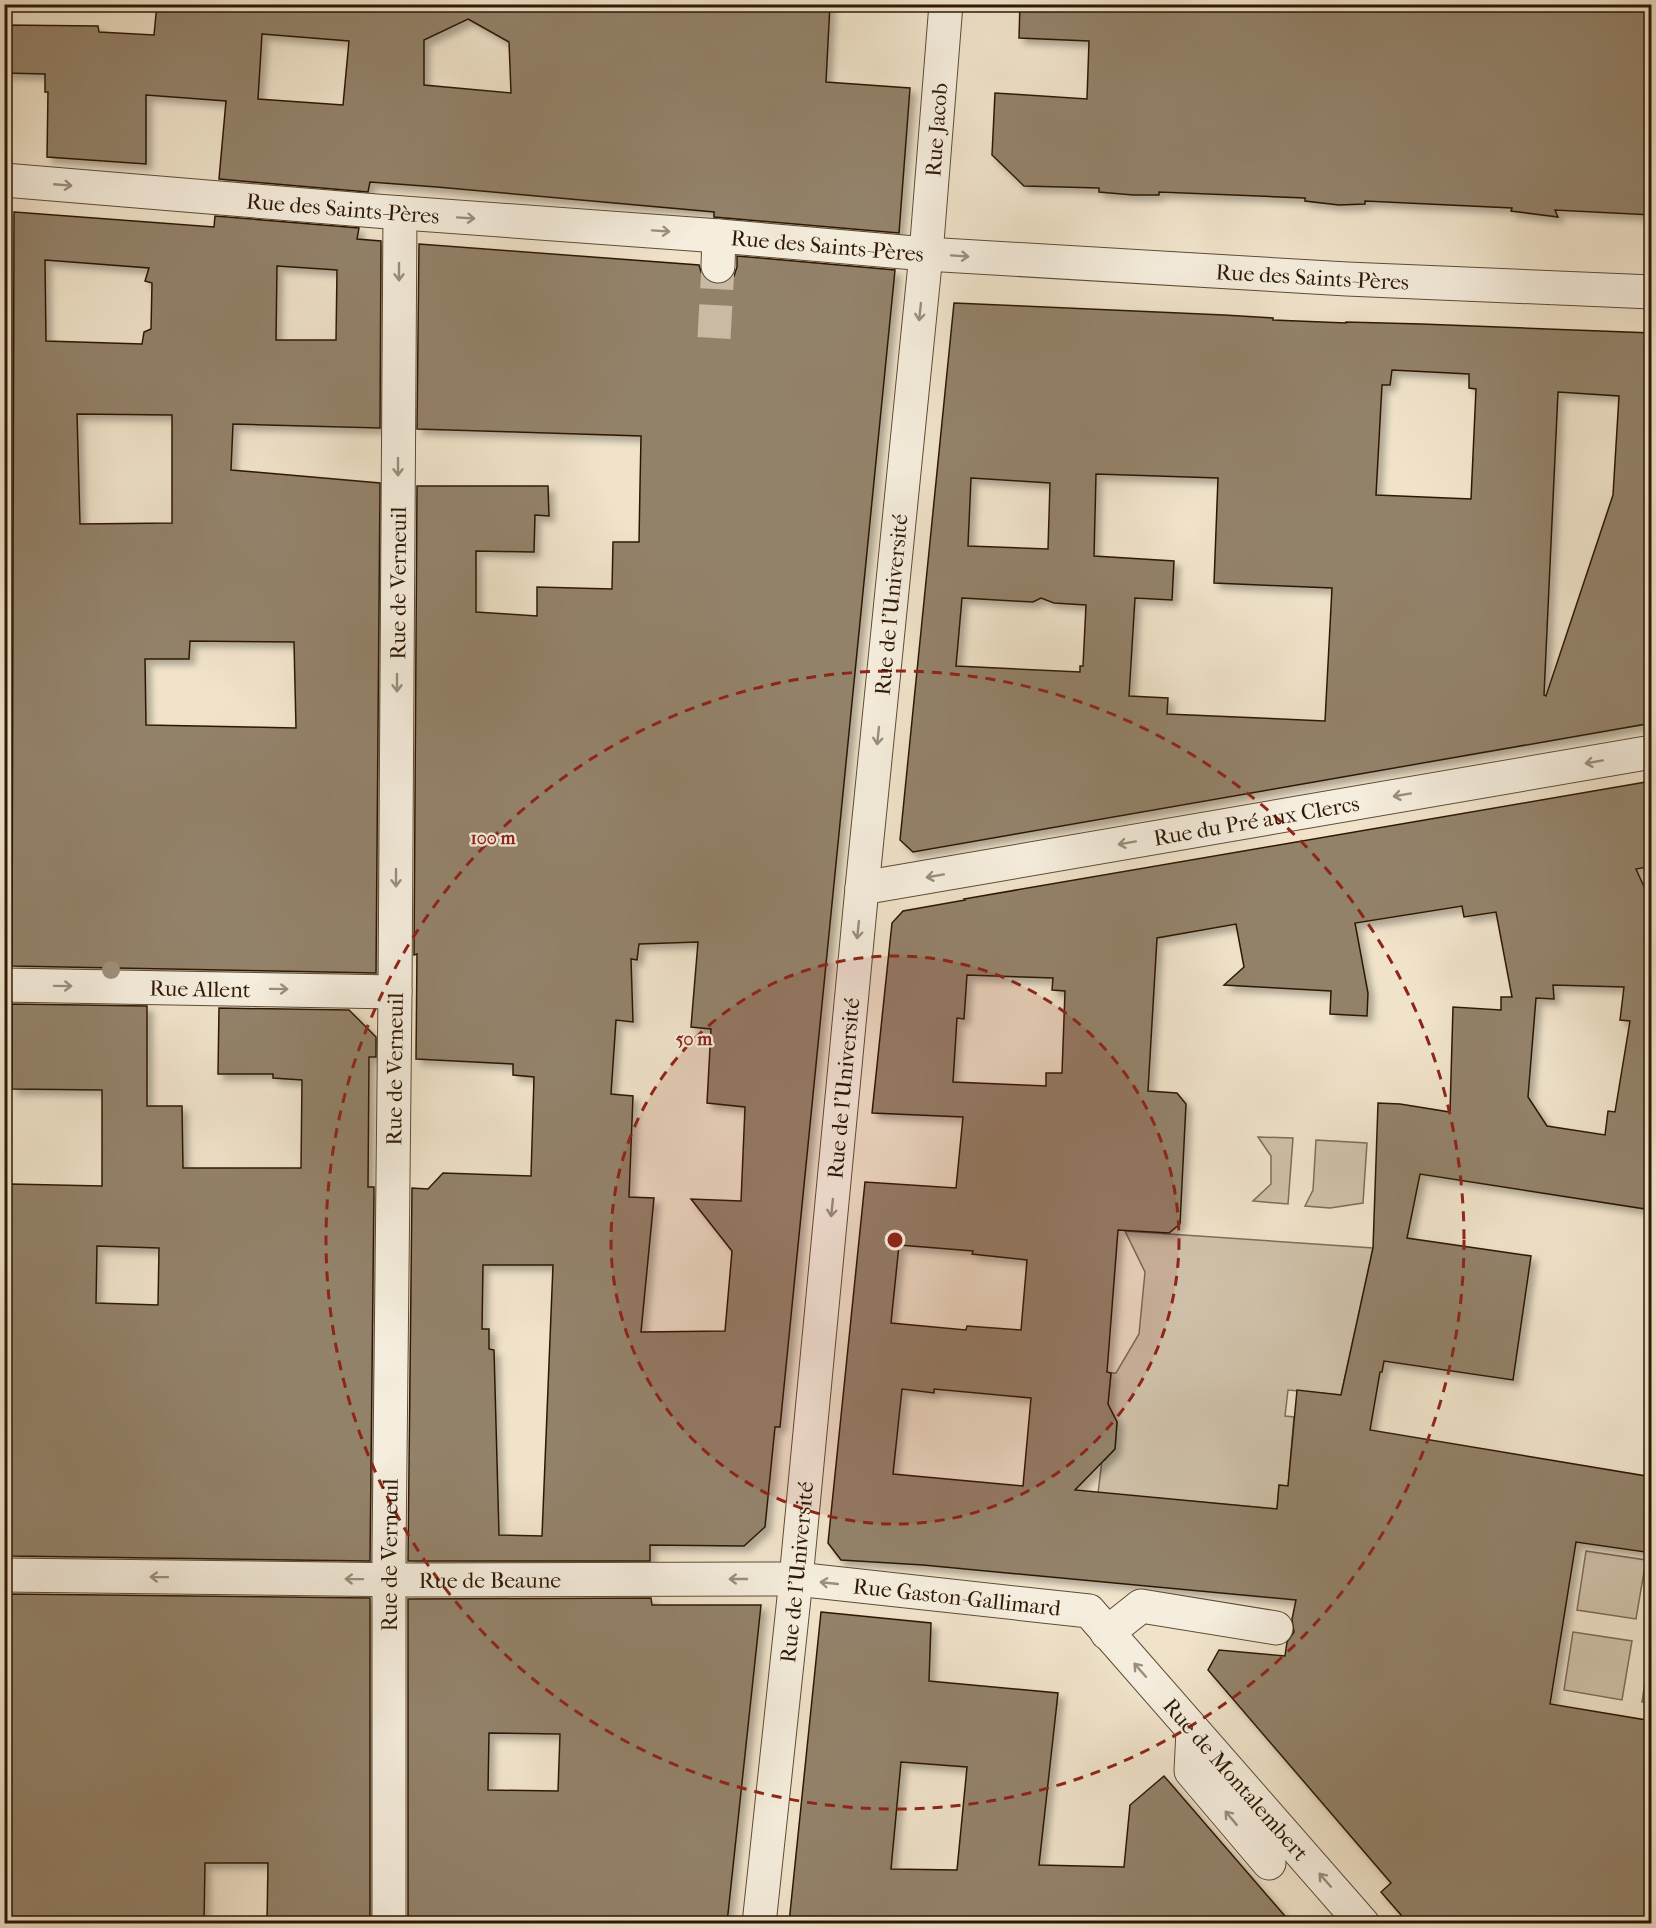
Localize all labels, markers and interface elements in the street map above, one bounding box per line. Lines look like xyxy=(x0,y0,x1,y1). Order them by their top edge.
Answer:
street label: Rue Jacob xyxy=(920,82,954,178)
one-way arrow xyxy=(52,179,72,190)
street label: Rue des Saints-Pères xyxy=(245,188,440,230)
one-way arrow xyxy=(456,213,476,224)
street label: Rue des Saints-Pères xyxy=(730,225,925,268)
one-way arrow xyxy=(650,226,670,237)
one-way arrow xyxy=(949,251,969,262)
street label: Rue des Saints-Pères xyxy=(1215,259,1410,296)
one-way arrow xyxy=(393,261,405,281)
one-way arrow xyxy=(914,302,925,322)
one-way arrow xyxy=(392,456,404,476)
street label: Rue de Verneuil xyxy=(385,506,412,660)
street label: Rue de l'Université xyxy=(870,513,914,697)
one-way arrow xyxy=(391,672,403,692)
one-way arrow xyxy=(872,726,883,746)
one-way arrow xyxy=(1585,756,1604,767)
one-way arrow xyxy=(1392,790,1412,801)
street label: Rue du Pré aux Clercs xyxy=(1152,791,1361,852)
text: 100 m xyxy=(470,828,517,849)
one-way arrow xyxy=(1117,837,1137,848)
one-way arrow xyxy=(390,867,402,887)
one-way arrow xyxy=(925,871,945,882)
one-way arrow xyxy=(852,920,863,940)
street label: Rue Allent xyxy=(149,976,251,1003)
one-way arrow xyxy=(52,980,72,992)
one-way arrow xyxy=(268,983,288,995)
street label: Rue de Verneuil xyxy=(381,992,409,1146)
street label: Rue de l'Université xyxy=(822,996,865,1180)
text: 50 m xyxy=(676,1029,713,1050)
one-way arrow xyxy=(826,1198,837,1218)
centre of rings xyxy=(885,1230,905,1250)
street label: Rue de Verneuil xyxy=(377,1478,404,1632)
street label: Rue de l'Université xyxy=(775,1480,819,1664)
street label: Rue de Beaune xyxy=(419,1568,561,1594)
one-way arrow xyxy=(149,1571,169,1583)
one-way arrow xyxy=(344,1573,364,1585)
one-way arrow xyxy=(728,1573,748,1585)
street label: Rue Gaston-Gallimard xyxy=(852,1573,1063,1622)
one-way arrow xyxy=(820,1577,839,1588)
one-way arrow xyxy=(1133,1663,1147,1678)
street label: Rue de Montalembert xyxy=(1157,1693,1314,1866)
one-way arrow xyxy=(1224,1811,1238,1826)
one-way arrow xyxy=(1318,1873,1332,1888)

